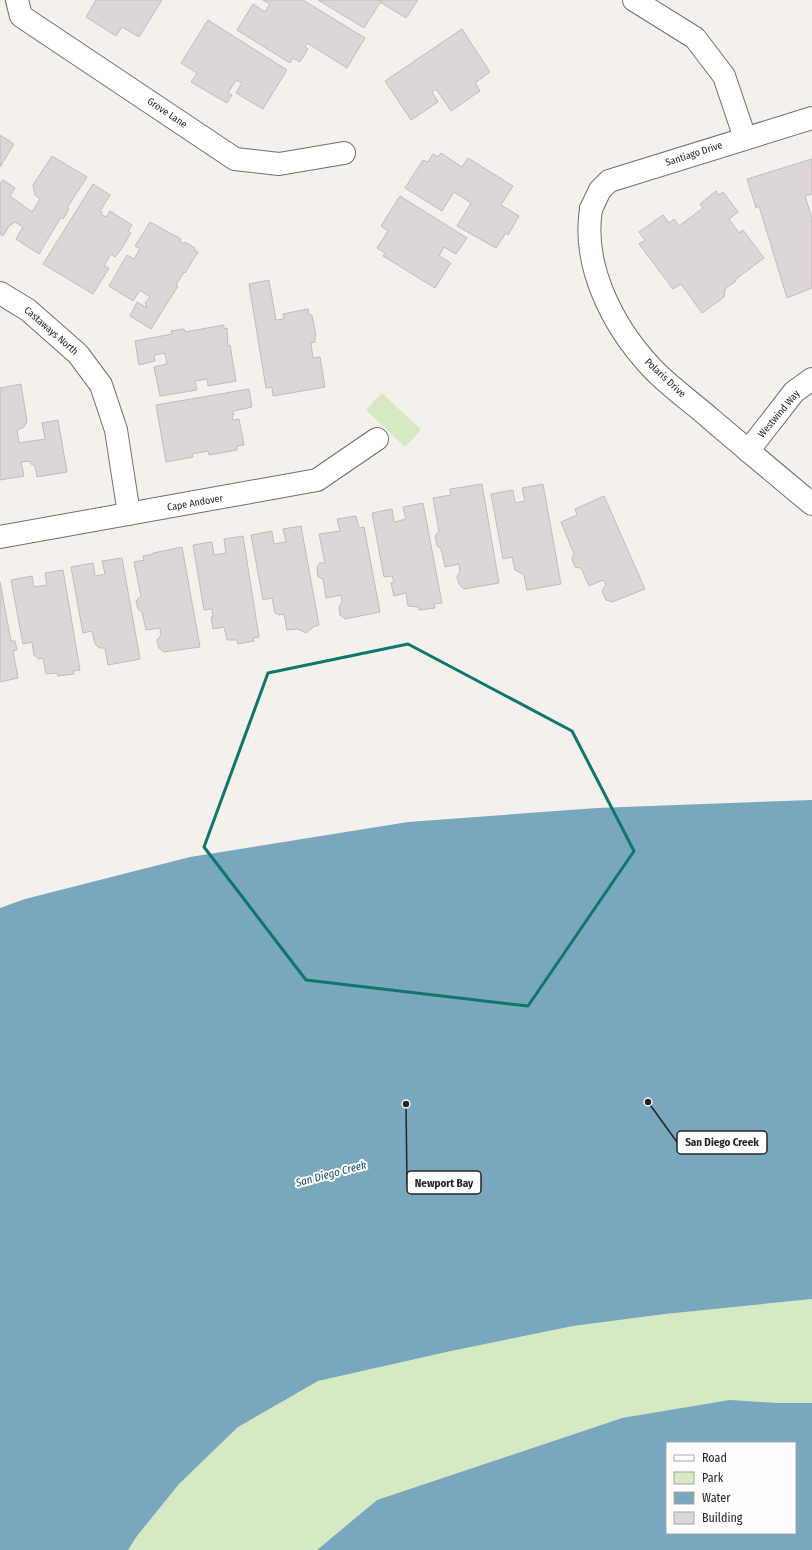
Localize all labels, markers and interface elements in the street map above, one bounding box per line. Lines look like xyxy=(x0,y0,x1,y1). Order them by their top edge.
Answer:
street label: Grove Lane xyxy=(145,95,189,131)
street label: Santiago Drive xyxy=(664,139,724,169)
street label: Castaways North xyxy=(22,304,80,358)
street label: Polaris Drive xyxy=(642,356,688,400)
street label: Westwind Way xyxy=(756,387,803,440)
street label: Cape Andover xyxy=(166,492,224,514)
callout: San Diego Creek xyxy=(677,1131,767,1154)
text: San Diego Creek xyxy=(685,1136,759,1149)
water label: San Diego Creek xyxy=(293,1158,368,1190)
callout: Newport Bay xyxy=(407,1171,481,1194)
text: Newport Bay xyxy=(415,1177,474,1190)
legend xyxy=(666,1442,796,1534)
text: Road xyxy=(702,1451,727,1465)
text: Park xyxy=(702,1471,724,1485)
text: Water xyxy=(702,1491,731,1505)
text: Building xyxy=(702,1511,743,1525)

